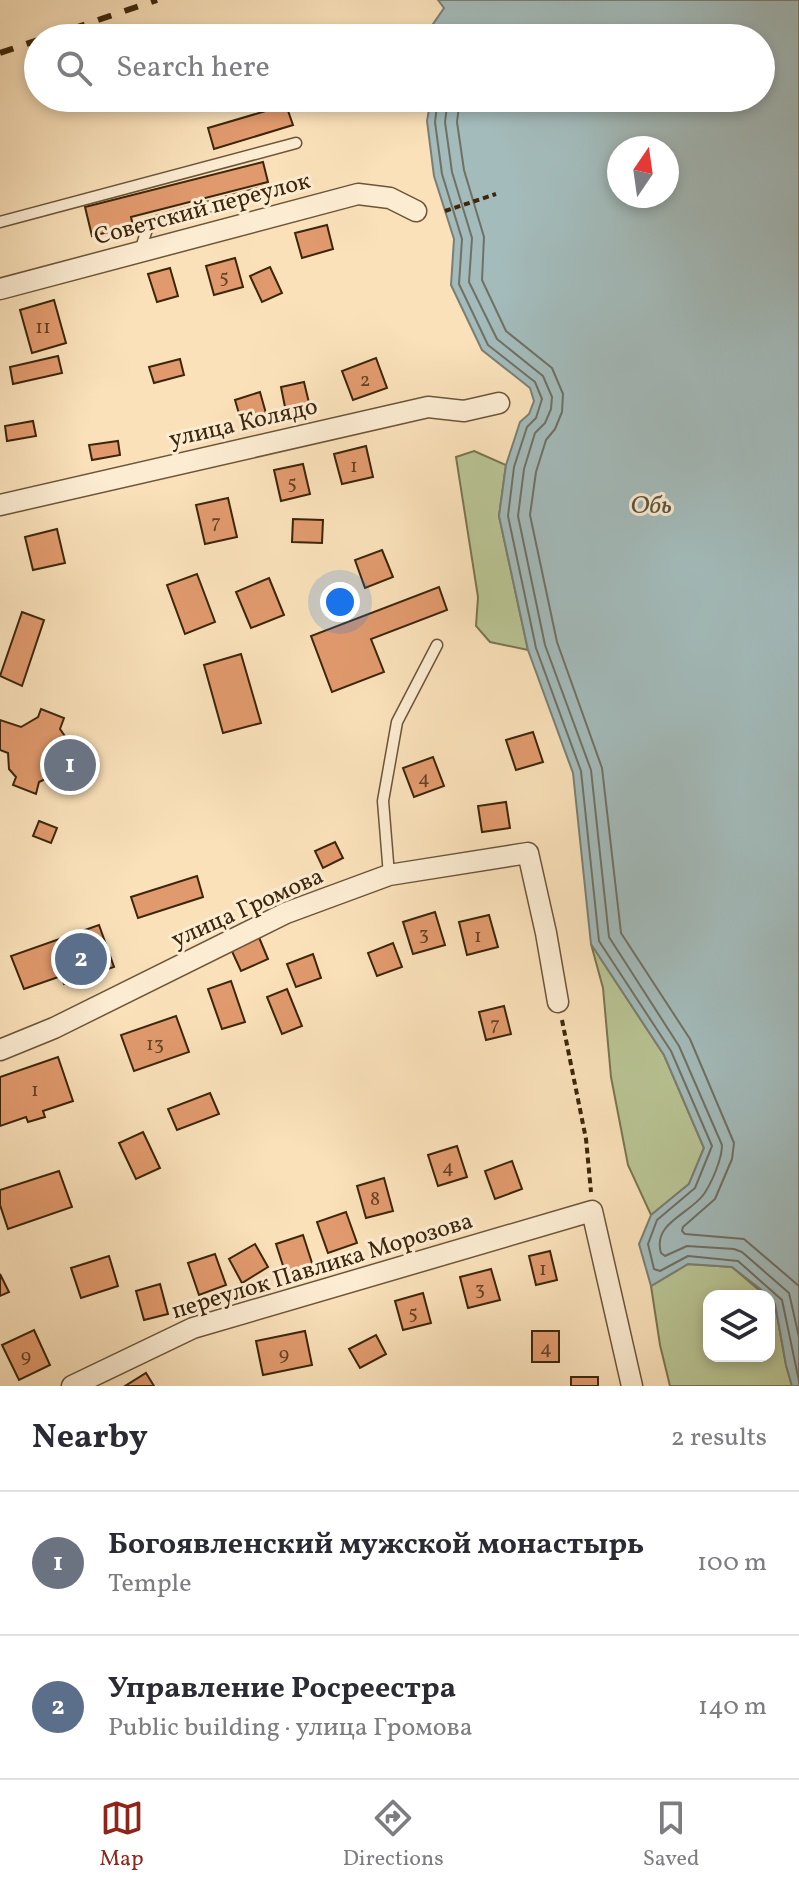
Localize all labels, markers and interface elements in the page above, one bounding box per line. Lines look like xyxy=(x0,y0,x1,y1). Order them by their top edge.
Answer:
search box xyxy=(24,24,775,112)
icon: search xyxy=(52,46,96,90)
text: Search here xyxy=(116,47,270,89)
north arrow xyxy=(607,136,679,208)
street label: Советский переулок xyxy=(91,165,315,255)
house number: 5 xyxy=(219,264,229,292)
house number: 11 xyxy=(35,314,51,342)
house number: 2 xyxy=(360,367,370,395)
street label: улица Колядо xyxy=(166,390,321,458)
house number: 1 xyxy=(350,453,358,481)
house number: 5 xyxy=(287,470,297,498)
water label: Обь xyxy=(630,488,672,524)
house number: 7 xyxy=(211,509,221,537)
your location xyxy=(320,582,360,622)
pin: 1 xyxy=(44,735,96,795)
house number: 4 xyxy=(418,765,430,793)
street label: улица Громова xyxy=(166,860,329,958)
house number: 3 xyxy=(419,921,429,949)
house number: 1 xyxy=(474,923,482,951)
pin: 2 xyxy=(55,929,107,989)
house number: 7 xyxy=(490,1011,500,1039)
house number: 13 xyxy=(146,1031,164,1059)
house number: 1 xyxy=(31,1077,39,1105)
house number: 4 xyxy=(442,1154,454,1182)
house number: 8 xyxy=(370,1186,380,1214)
street label: переулок Павлика Морозова xyxy=(168,1205,478,1329)
house number: 1 xyxy=(539,1256,547,1284)
house number: 3 xyxy=(475,1276,485,1304)
map controls xyxy=(703,1290,775,1362)
button: layers xyxy=(703,1290,775,1362)
house number: 5 xyxy=(408,1300,418,1328)
house number: 4 xyxy=(540,1335,552,1363)
house number: 9 xyxy=(279,1341,289,1369)
house number: 9 xyxy=(21,1343,31,1371)
text: Nearby xyxy=(32,1415,148,1462)
text: 2 results xyxy=(671,1420,767,1456)
text: Богоявленский мужской монастырь xyxy=(108,1524,644,1566)
text: 1 xyxy=(53,1545,63,1581)
text: 100 m xyxy=(697,1545,767,1581)
text: Temple xyxy=(108,1566,191,1602)
text: Управление Росреестра xyxy=(108,1668,456,1710)
text: 2 xyxy=(51,1689,65,1725)
text: 140 m xyxy=(698,1689,767,1725)
text: Public building · улица Громова xyxy=(108,1710,473,1746)
tab: Map xyxy=(100,1796,144,1875)
tab: Directions xyxy=(343,1796,444,1875)
tab: Saved xyxy=(643,1796,699,1875)

